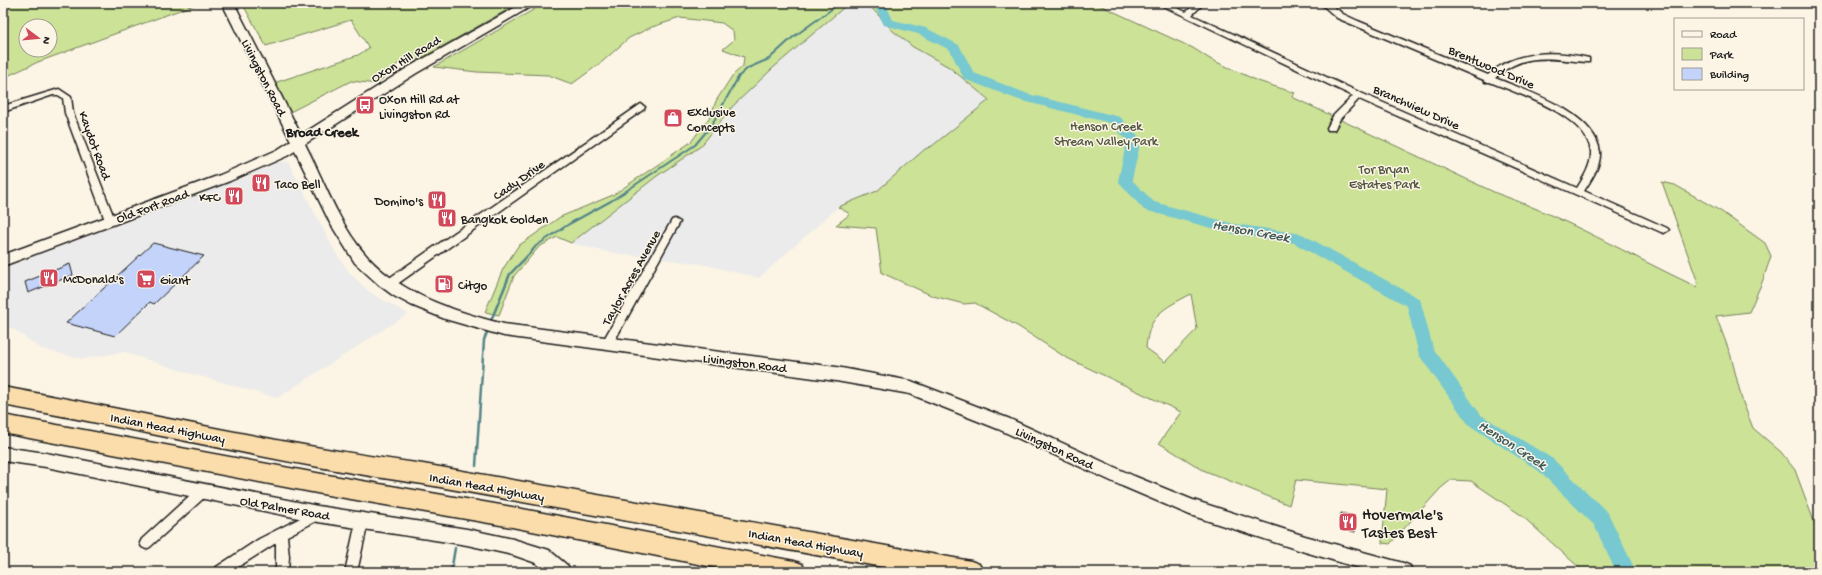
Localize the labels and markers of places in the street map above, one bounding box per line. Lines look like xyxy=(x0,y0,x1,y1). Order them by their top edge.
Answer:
place label: Oxon Hill Rd at Livingston Rd xyxy=(379,93,460,123)
bus stop icon: Oxon Hill Rd at Livingston Rd xyxy=(354,94,376,116)
place label: Exclusive Concepts xyxy=(687,106,736,136)
shop icon: Exclusive Concepts xyxy=(662,107,684,129)
restaurant icon: Taco Bell xyxy=(250,172,272,194)
place label: Taco Bell xyxy=(274,178,321,193)
restaurant icon: KFC xyxy=(223,185,245,207)
restaurant icon: Domino's xyxy=(426,189,448,211)
place label: KFC xyxy=(199,191,221,206)
place label: Domino's xyxy=(374,195,424,210)
restaurant icon: Bangkok Golden xyxy=(436,207,458,229)
place label: Bangkok Golden xyxy=(460,213,549,228)
restaurant icon: McDonald's xyxy=(38,267,60,289)
supermarket icon: Giant xyxy=(135,268,157,290)
place label: McDonald's xyxy=(63,273,125,288)
fuel station icon: Citgo xyxy=(433,273,455,295)
place label: Giant xyxy=(160,274,191,289)
place label: Citgo xyxy=(458,279,488,294)
place label: Hovermale's Tastes Best xyxy=(1361,507,1444,544)
restaurant icon: Hovermale's Tastes Best xyxy=(1337,511,1359,533)

